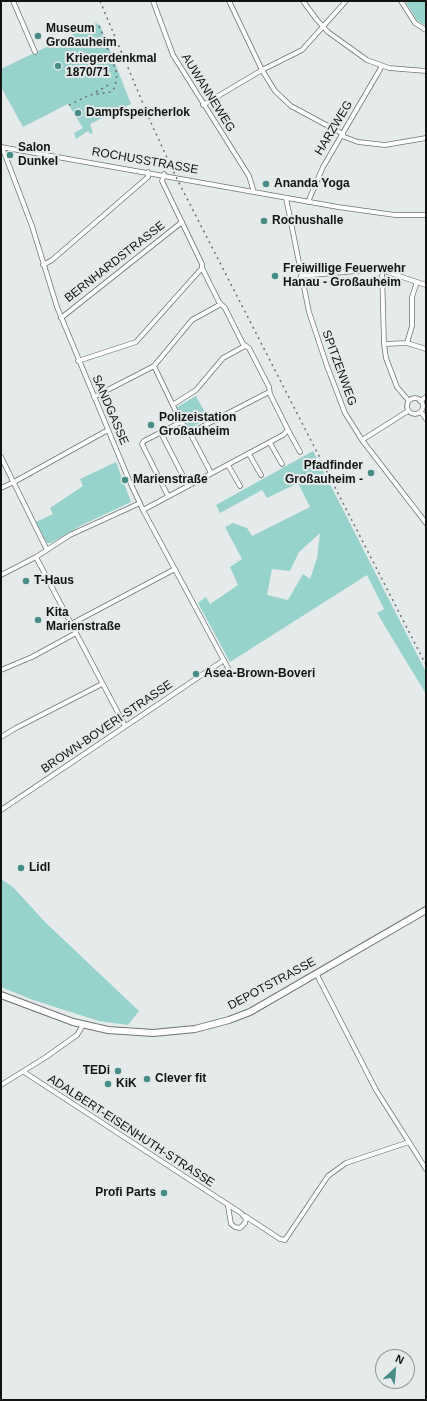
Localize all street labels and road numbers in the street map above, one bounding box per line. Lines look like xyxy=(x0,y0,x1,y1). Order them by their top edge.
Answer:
street label: AUWANNEWEG xyxy=(178,51,238,135)
street label: HARZWEG xyxy=(312,98,356,158)
street label: ROCHUSSTRASSE xyxy=(91,145,199,177)
street label: BERNHARDSTRASSE xyxy=(62,218,168,306)
street label: SPITZENWEG xyxy=(319,328,359,408)
street label: SANDGASSE xyxy=(89,373,131,447)
street label: BROWN-BOVERI-STRASSE xyxy=(39,678,175,776)
street label: DEPOTSTRASSE xyxy=(226,955,318,1013)
street label: ADALBERT-EISENHUTH-STRASSE xyxy=(45,1072,217,1190)

